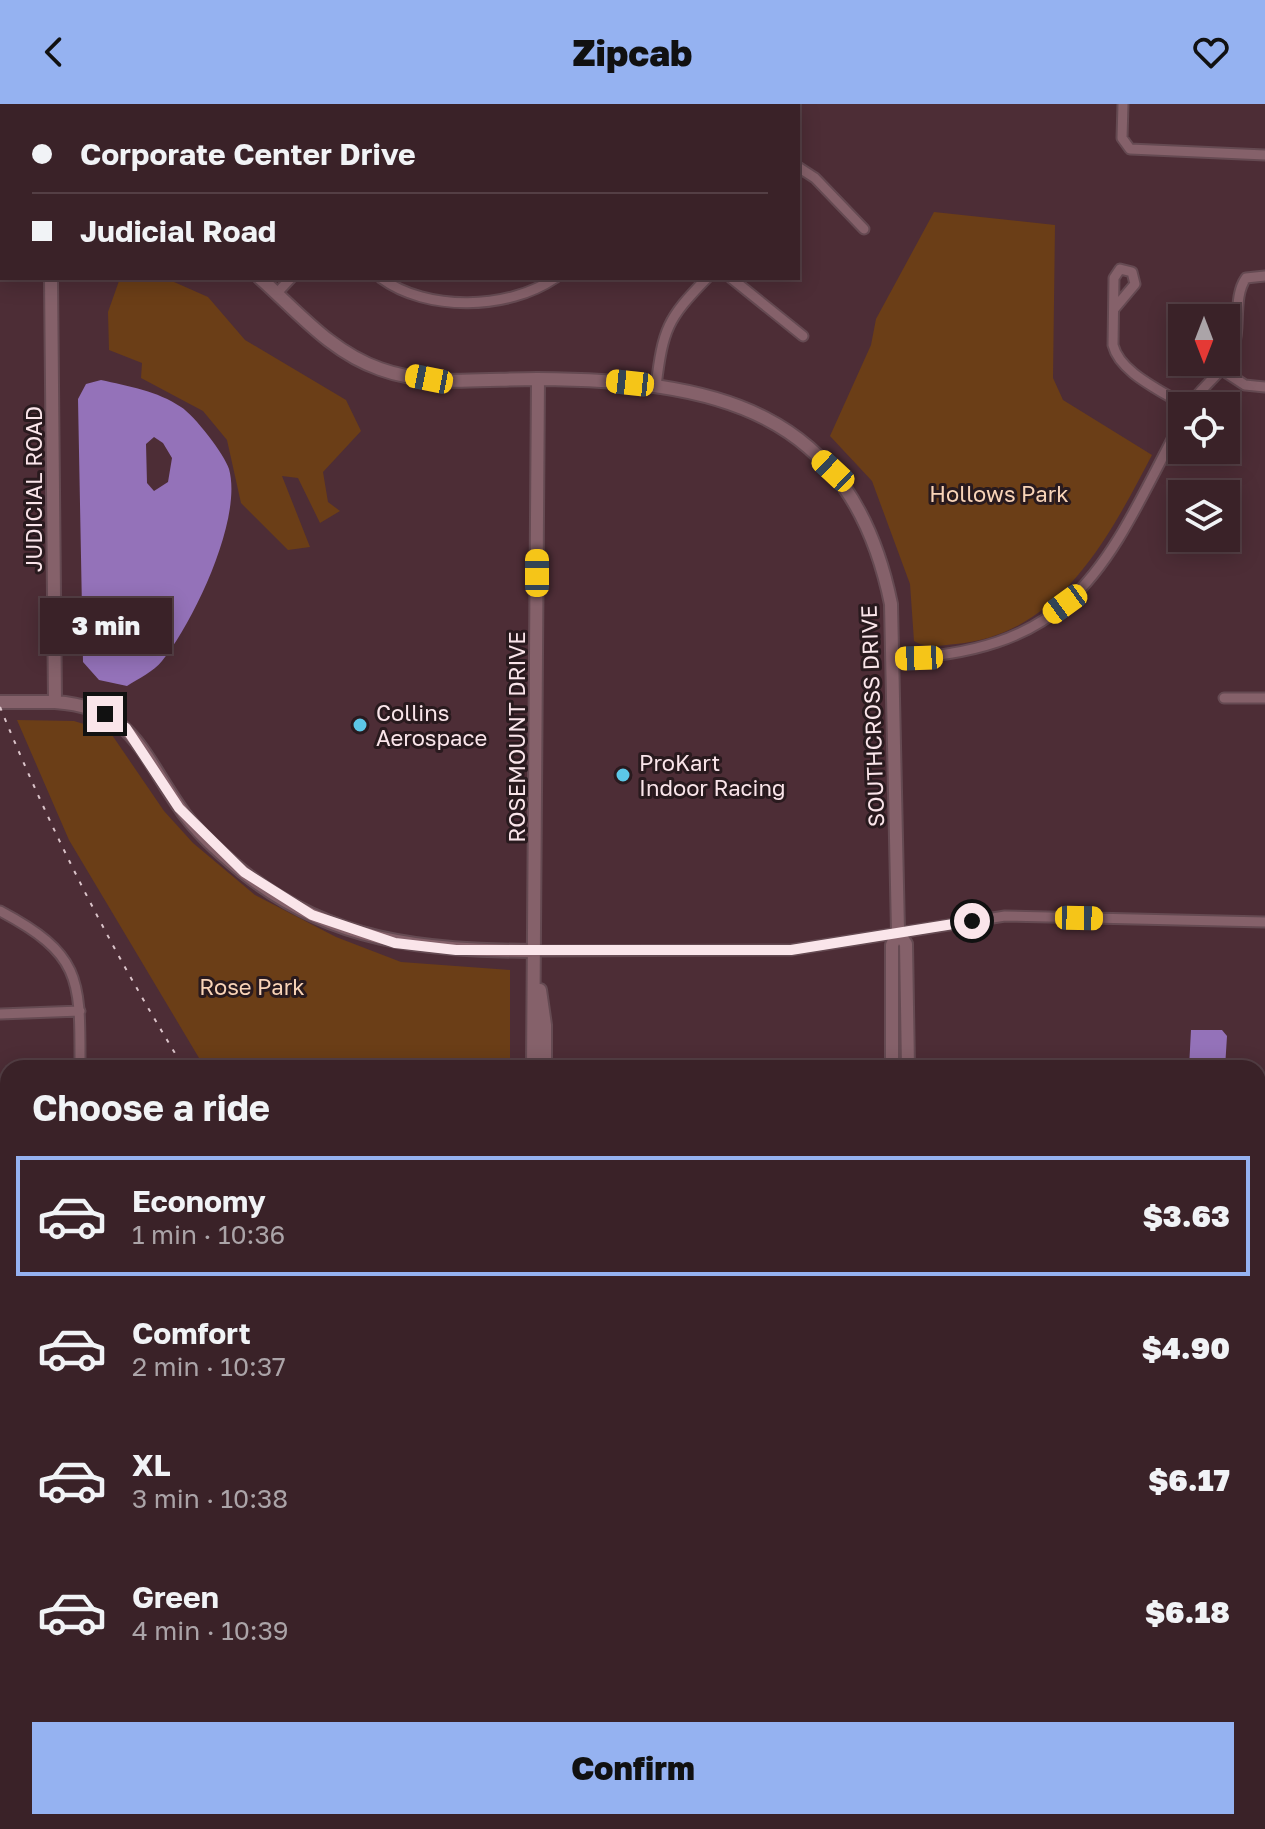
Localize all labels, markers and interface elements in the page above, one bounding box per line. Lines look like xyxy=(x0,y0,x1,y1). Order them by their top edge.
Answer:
icon: back xyxy=(32,30,76,74)
icon: heart xyxy=(1189,30,1233,74)
text: Zipcab xyxy=(573,31,692,74)
text: Corporate Center Drive xyxy=(80,136,416,172)
text: Judicial Road xyxy=(80,213,276,249)
north arrow xyxy=(1168,304,1240,376)
map controls xyxy=(1168,304,1240,552)
car xyxy=(403,363,455,395)
car xyxy=(605,369,655,397)
button: locate xyxy=(1168,392,1240,464)
street label: JUDICIAL ROAD xyxy=(20,406,47,572)
car xyxy=(807,446,859,496)
park label: Hollows Park xyxy=(929,480,1069,507)
button: layers xyxy=(1168,480,1240,552)
car xyxy=(525,549,549,597)
car xyxy=(1039,580,1091,628)
callout: 3 min xyxy=(39,598,171,654)
street label: SOUTHCROSS DRIVE xyxy=(855,605,889,827)
text: 3 min xyxy=(72,610,140,641)
street label: ROSEMOUNT DRIVE xyxy=(503,631,530,843)
car xyxy=(895,645,943,671)
route end xyxy=(87,696,123,732)
place label: Collins Aerospace xyxy=(376,699,487,751)
marker: Collins Aerospace xyxy=(351,716,369,734)
place label: ProKart Indoor Racing xyxy=(639,749,786,801)
marker: ProKart Indoor Racing xyxy=(614,766,632,784)
route start xyxy=(954,903,990,939)
car xyxy=(1055,906,1103,930)
park label: Rose Park xyxy=(199,973,305,1000)
text: Choose a ride xyxy=(32,1086,270,1129)
icon: car xyxy=(36,1180,108,1252)
text: Economy xyxy=(132,1183,266,1219)
text: $3.63 xyxy=(1143,1198,1230,1234)
text: 1 min · 10:36 xyxy=(132,1219,285,1250)
icon: car xyxy=(36,1312,108,1384)
text: Comfort xyxy=(132,1315,251,1351)
text: $4.90 xyxy=(1142,1330,1230,1366)
text: 2 min · 10:37 xyxy=(132,1351,286,1382)
icon: car xyxy=(36,1444,108,1516)
text: XL xyxy=(132,1447,171,1483)
text: $6.17 xyxy=(1148,1462,1230,1498)
text: 3 min · 10:38 xyxy=(132,1483,288,1514)
icon: car xyxy=(36,1576,108,1648)
text: Green xyxy=(132,1579,219,1615)
text: $6.18 xyxy=(1145,1594,1230,1630)
text: 4 min · 10:39 xyxy=(132,1615,289,1646)
button: Confirm xyxy=(32,1722,1234,1814)

